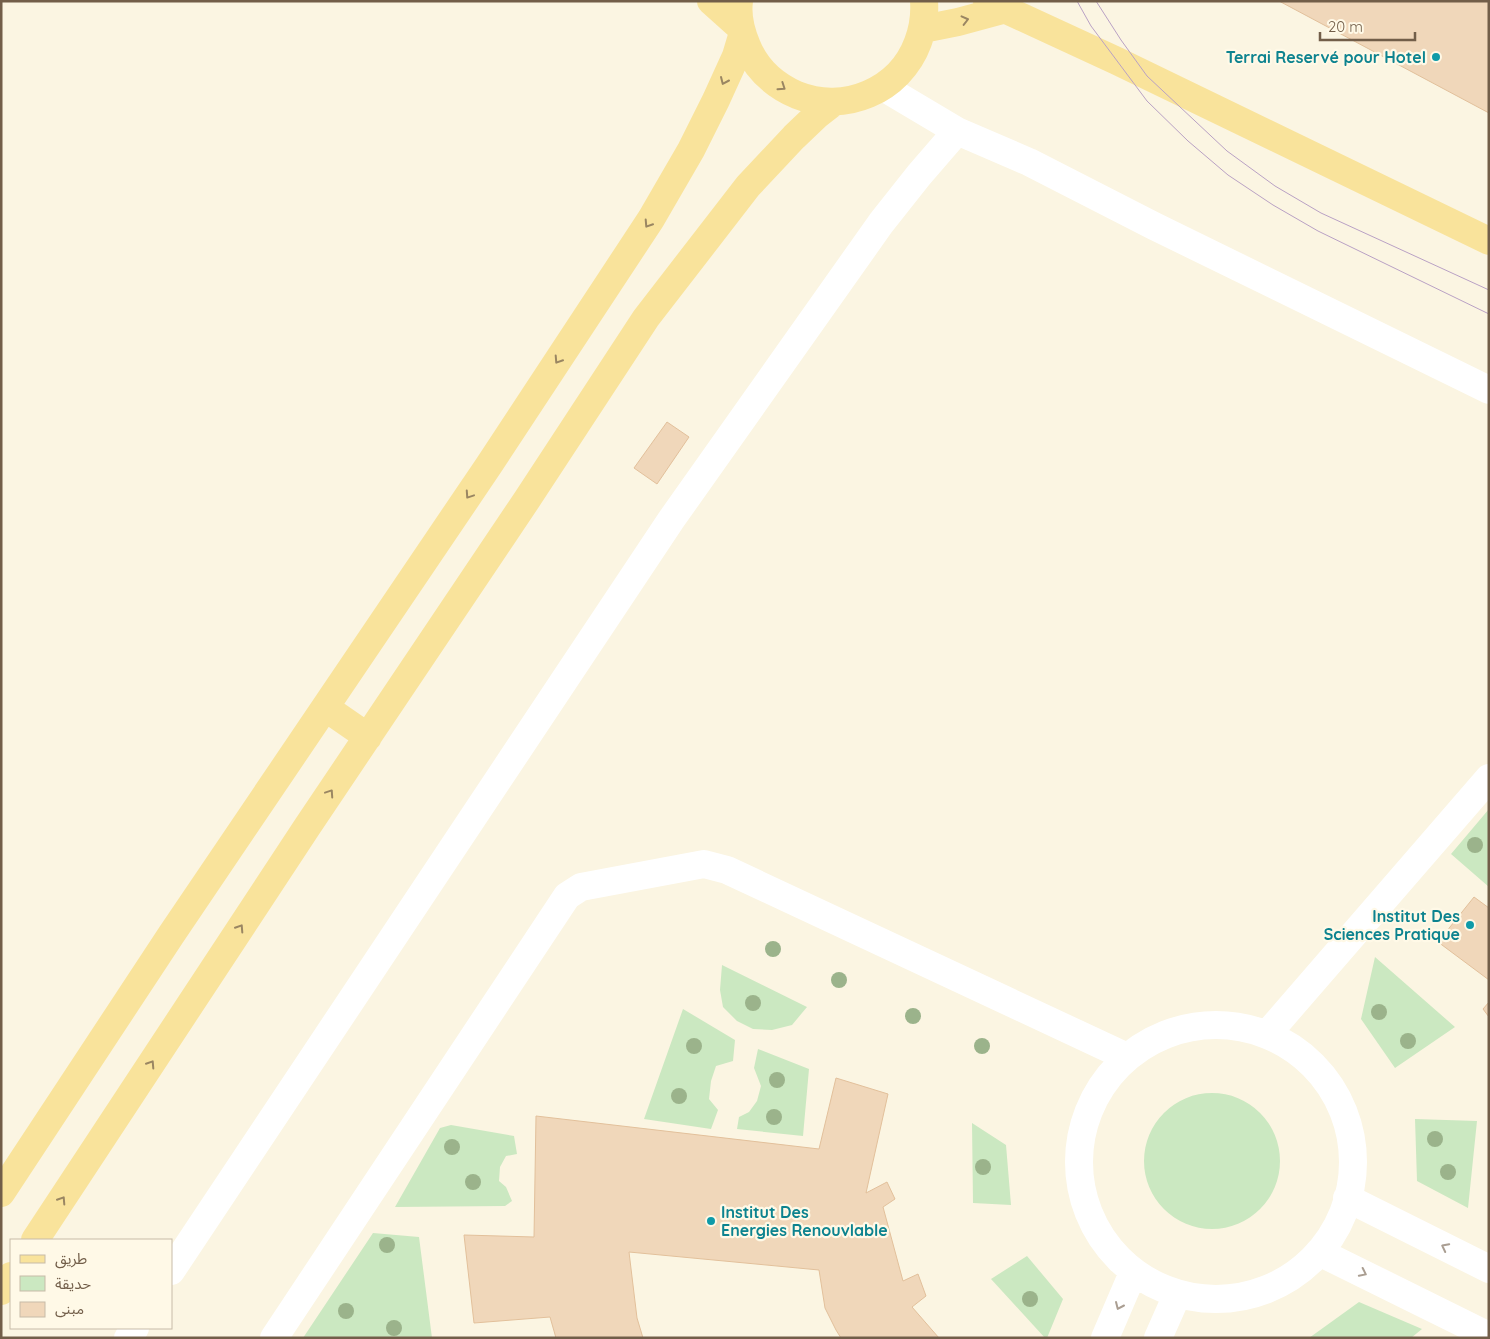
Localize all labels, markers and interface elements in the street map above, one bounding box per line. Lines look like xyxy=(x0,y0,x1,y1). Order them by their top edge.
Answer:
scale bar xyxy=(1320,10,1415,42)
one-way arrow xyxy=(960,15,969,26)
text: 20 m xyxy=(1328,17,1363,36)
place label: Terrai Reservé pour Hotel xyxy=(1226,47,1426,67)
marker: Terrai Reservé pour Hotel xyxy=(1430,51,1442,63)
one-way arrow xyxy=(720,76,731,85)
one-way arrow xyxy=(776,81,786,90)
one-way arrow xyxy=(644,219,654,228)
one-way arrow xyxy=(555,354,565,363)
one-way arrow xyxy=(466,490,475,499)
one-way arrow xyxy=(324,789,333,798)
place label: Institut Des Sciences Pratique xyxy=(1324,906,1460,944)
marker: Institut Des Sciences Pratique xyxy=(1464,919,1476,931)
one-way arrow xyxy=(234,924,244,933)
one-way arrow xyxy=(145,1060,154,1069)
one-way arrow xyxy=(55,1196,65,1205)
place label: Institut Des Energies Renouvlable xyxy=(721,1202,888,1240)
marker: Institut Des Energies Renouvlable xyxy=(705,1215,717,1227)
legend xyxy=(10,1239,172,1329)
one-way arrow xyxy=(1441,1243,1450,1253)
text: طريق xyxy=(55,1249,87,1269)
one-way arrow xyxy=(1358,1267,1367,1278)
text: حديقة xyxy=(55,1274,91,1293)
text: مبنى xyxy=(55,1299,84,1318)
one-way arrow xyxy=(1114,1301,1125,1310)

